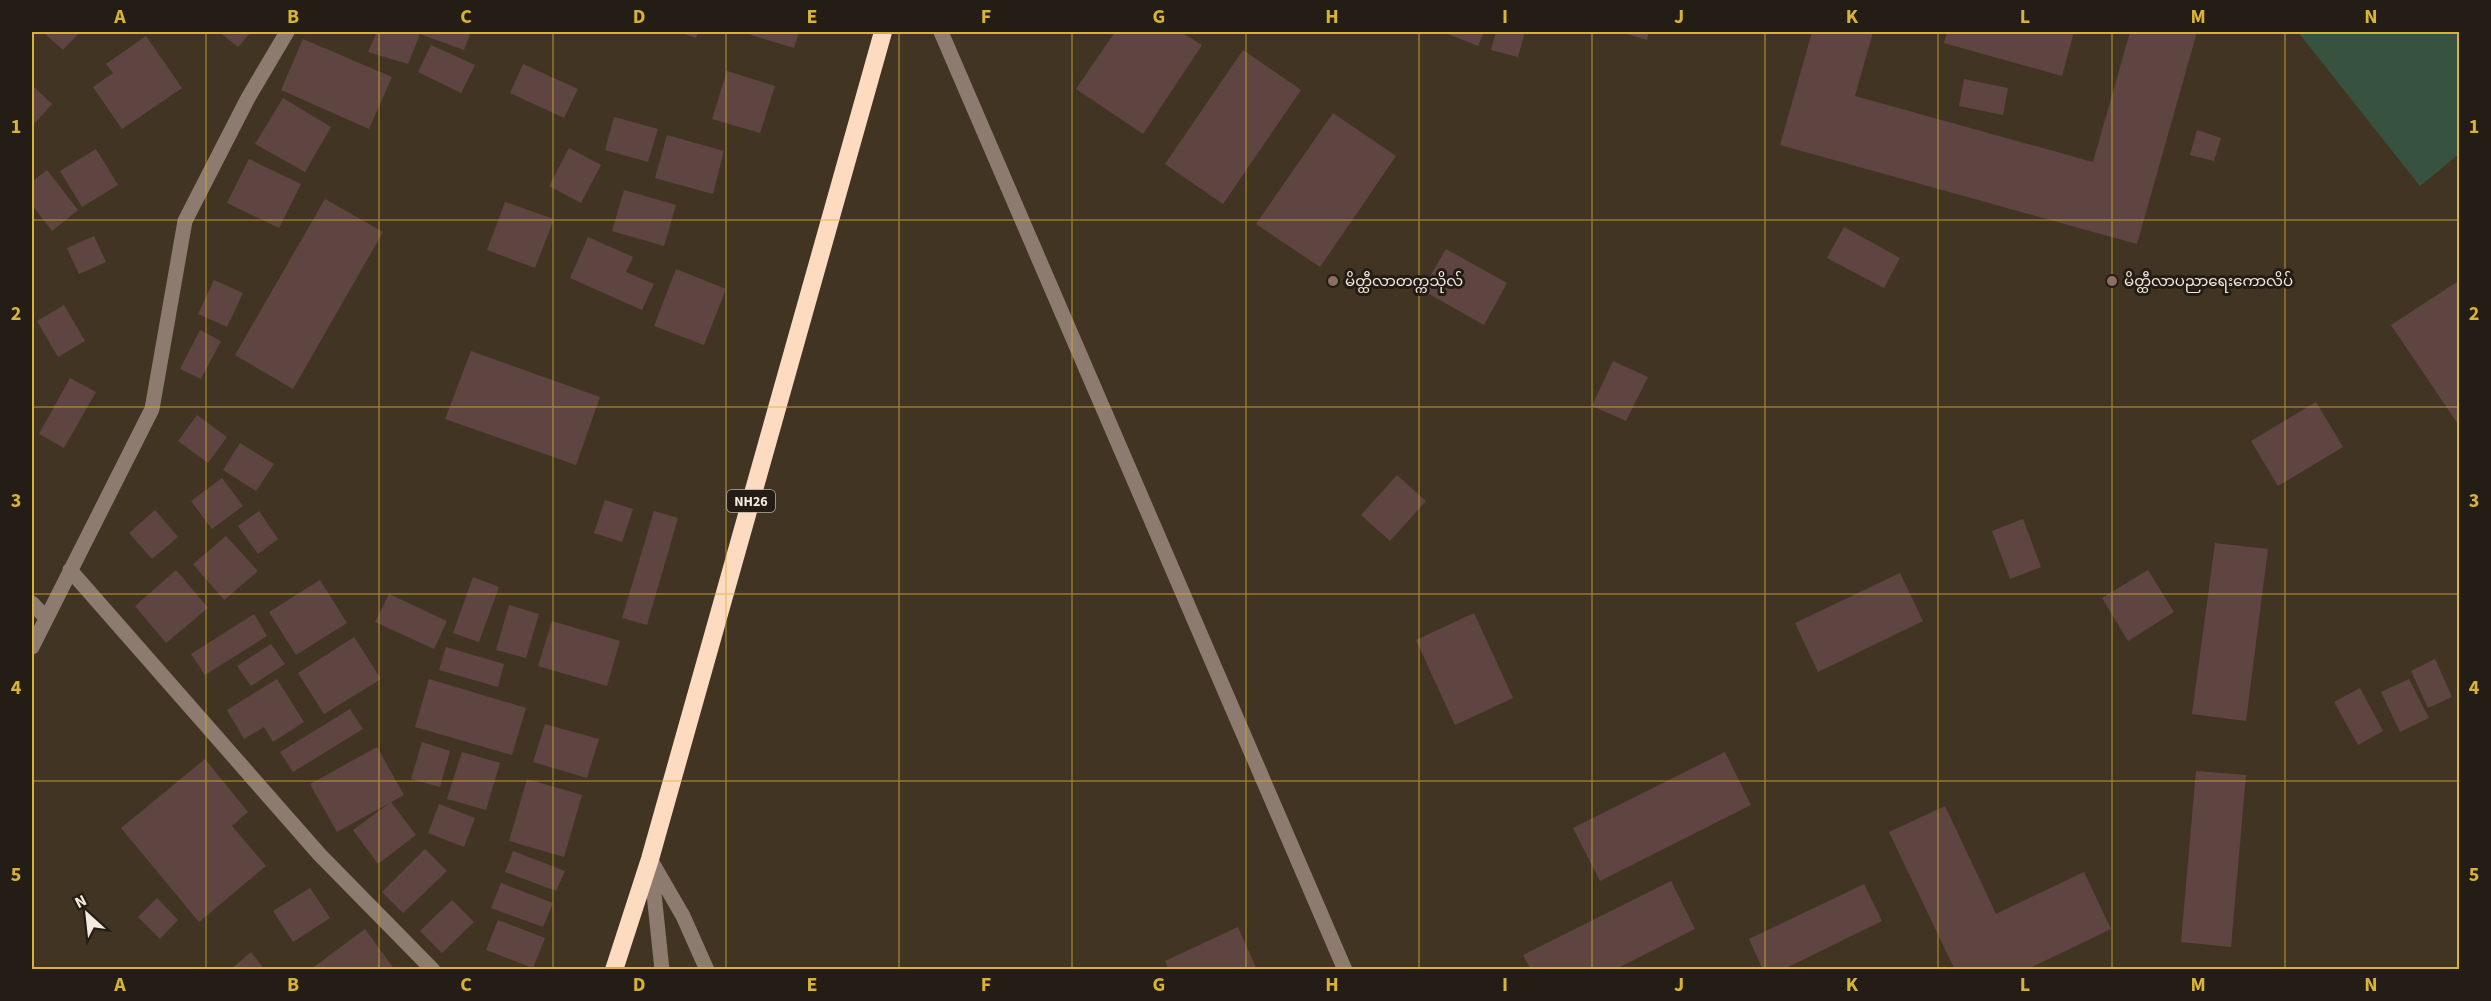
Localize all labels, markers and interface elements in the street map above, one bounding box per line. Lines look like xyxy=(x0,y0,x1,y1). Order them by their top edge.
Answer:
text: A xyxy=(113,3,126,31)
text: B xyxy=(287,3,299,31)
text: C xyxy=(460,3,472,31)
text: D xyxy=(633,3,645,31)
text: E xyxy=(807,3,817,31)
text: F xyxy=(981,3,991,31)
text: G xyxy=(1153,3,1165,31)
text: H xyxy=(1325,3,1339,31)
text: I xyxy=(1502,3,1508,31)
text: J xyxy=(1674,3,1684,31)
text: K xyxy=(1846,3,1859,31)
text: L xyxy=(2020,3,2030,31)
text: M xyxy=(2190,3,2206,31)
text: N xyxy=(2364,3,2378,31)
text: 1 xyxy=(11,113,21,141)
text: 1 xyxy=(2469,113,2479,141)
place label: မိတ္ထီလာတက္ကသိုလ် xyxy=(1345,271,1463,293)
place label: မိတ္ထီလာပညာရေးကောလိပ် xyxy=(2124,271,2293,293)
marker: မိတ္ထီလာတက္ကသိုလ် xyxy=(1326,274,1340,288)
marker: မိတ္ထီလာပညာရေးကောလိပ် xyxy=(2105,274,2119,288)
text: 2 xyxy=(11,300,21,328)
text: 2 xyxy=(2469,300,2479,328)
text: 3 xyxy=(11,487,21,515)
text: 3 xyxy=(2469,487,2479,515)
road number: NH26 xyxy=(727,490,775,512)
text: 4 xyxy=(11,674,22,702)
text: 4 xyxy=(2469,674,2480,702)
text: 5 xyxy=(11,861,21,889)
text: 5 xyxy=(2469,861,2479,889)
north arrow xyxy=(57,884,117,944)
text: N xyxy=(71,889,90,914)
text: A xyxy=(113,971,126,999)
text: B xyxy=(287,971,299,999)
text: C xyxy=(460,971,472,999)
text: D xyxy=(633,971,645,999)
text: E xyxy=(807,971,817,999)
text: F xyxy=(981,971,991,999)
text: G xyxy=(1153,971,1165,999)
text: H xyxy=(1325,971,1339,999)
text: I xyxy=(1502,971,1508,999)
text: J xyxy=(1674,971,1684,999)
text: K xyxy=(1846,971,1859,999)
text: L xyxy=(2020,971,2030,999)
text: M xyxy=(2190,971,2206,999)
text: N xyxy=(2364,971,2378,999)

